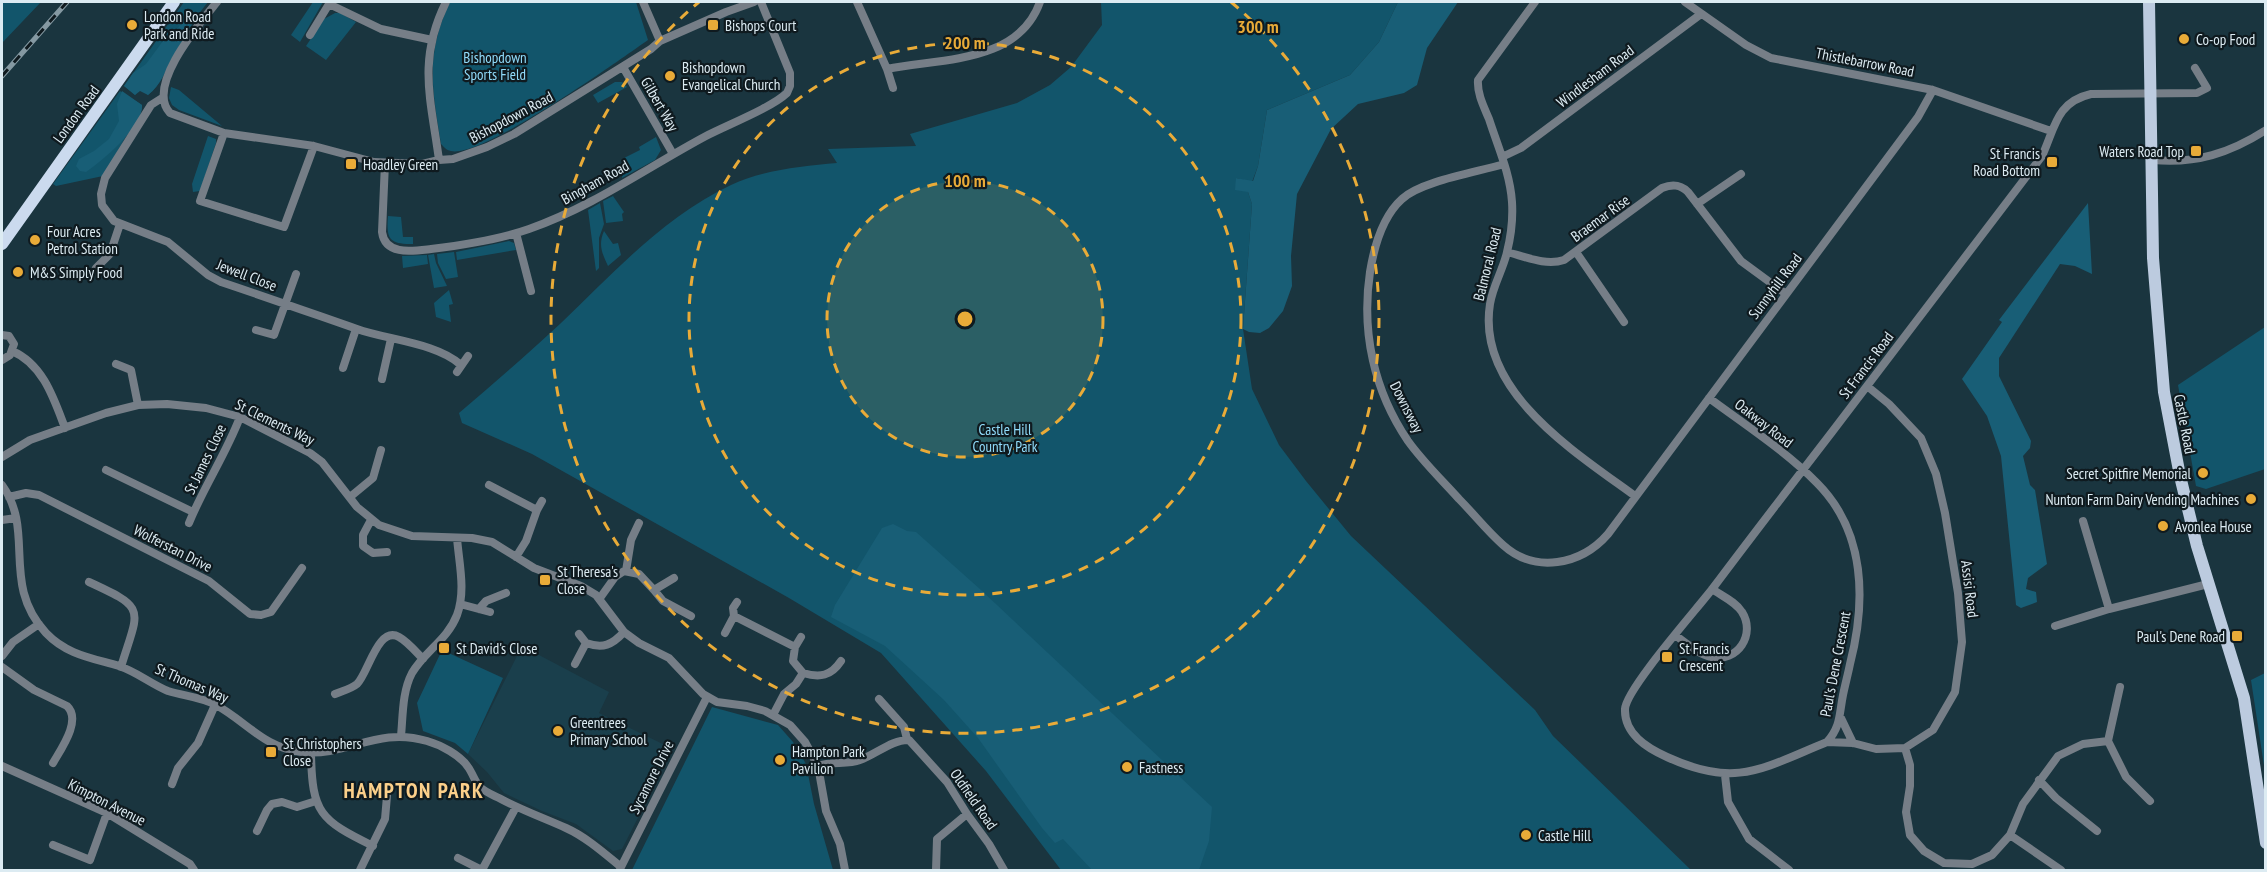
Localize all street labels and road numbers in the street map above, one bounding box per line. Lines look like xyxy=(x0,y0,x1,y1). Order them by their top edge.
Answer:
street label: Windlesham Road xyxy=(1552,41,1638,111)
street label: Thistlebarrow Road xyxy=(1814,43,1916,81)
street label: Gilbert Way xyxy=(637,73,683,135)
street label: London Road xyxy=(49,81,103,147)
street label: Bishopdown Road xyxy=(466,87,556,147)
street label: Bingham Road xyxy=(558,156,632,208)
street label: Braemar Rise xyxy=(1567,190,1633,246)
street label: Balmoral Road xyxy=(1469,225,1505,303)
street label: Sunnyhill Road xyxy=(1744,249,1806,323)
street label: Jewell Close xyxy=(213,255,280,295)
street label: St Francis Road xyxy=(1835,328,1897,402)
street label: Downsway xyxy=(1386,378,1428,436)
street label: Castle Road xyxy=(2170,393,2200,455)
street label: Oakway Road xyxy=(1731,394,1797,452)
street label: St Clements Way xyxy=(232,395,318,450)
street label: St James Close xyxy=(180,421,230,497)
street label: Wolferstan Drive xyxy=(130,520,216,576)
street label: Assisi Road xyxy=(1957,559,1983,619)
street label: Paul's Dene Crescent xyxy=(1816,610,1854,718)
street label: St Thomas Way xyxy=(152,659,232,707)
street label: Sycamore Drive xyxy=(624,737,678,817)
street label: Oldfield Road xyxy=(946,765,1002,833)
street label: Kimpton Avenue xyxy=(65,774,149,830)

